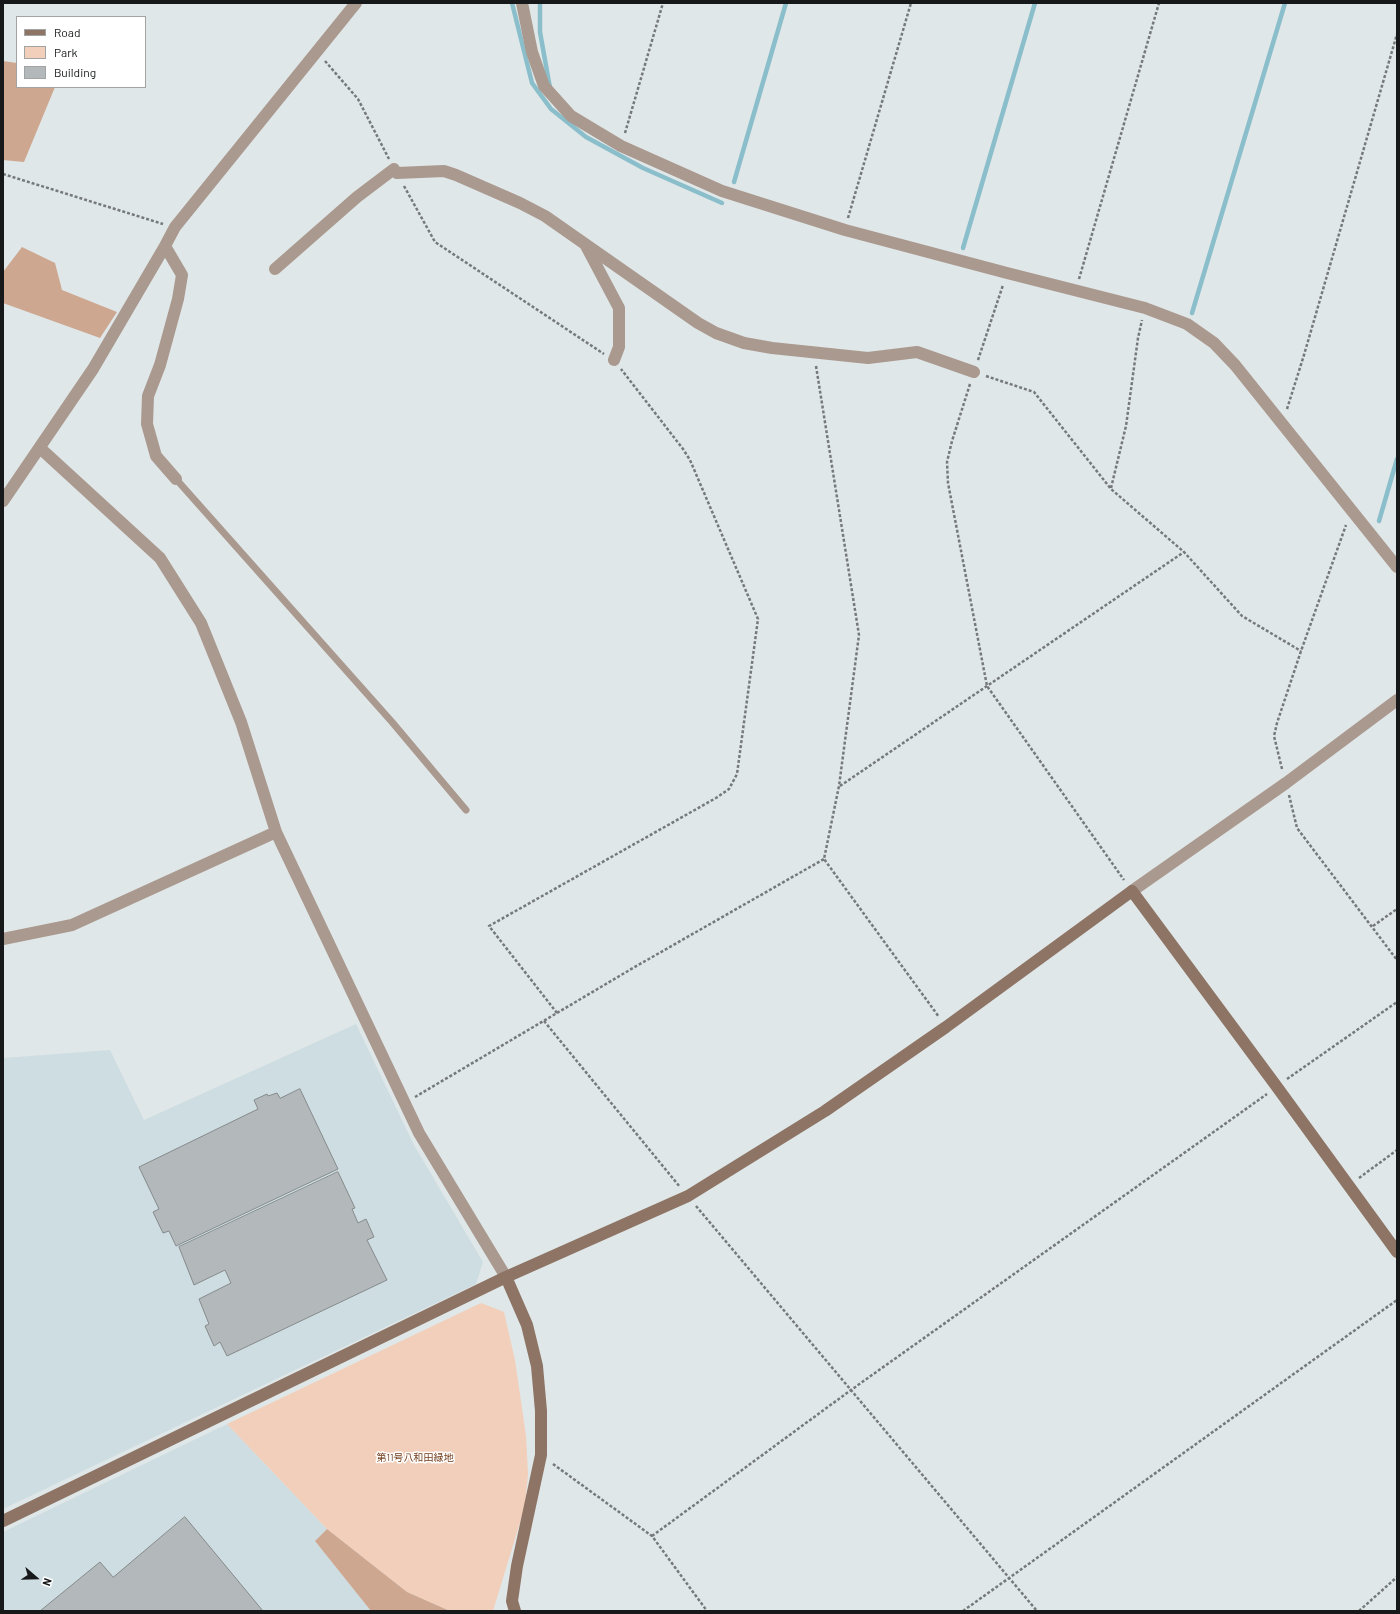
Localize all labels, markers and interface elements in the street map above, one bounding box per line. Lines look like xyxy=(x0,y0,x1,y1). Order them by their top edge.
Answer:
legend xyxy=(16,16,146,88)
text: Road xyxy=(54,25,81,39)
text: Park xyxy=(54,45,78,59)
text: Building xyxy=(54,65,96,79)
park label: 第11号八和田緑地 xyxy=(376,1452,454,1464)
north arrow xyxy=(16,1558,56,1598)
text: N xyxy=(40,1577,55,1588)

